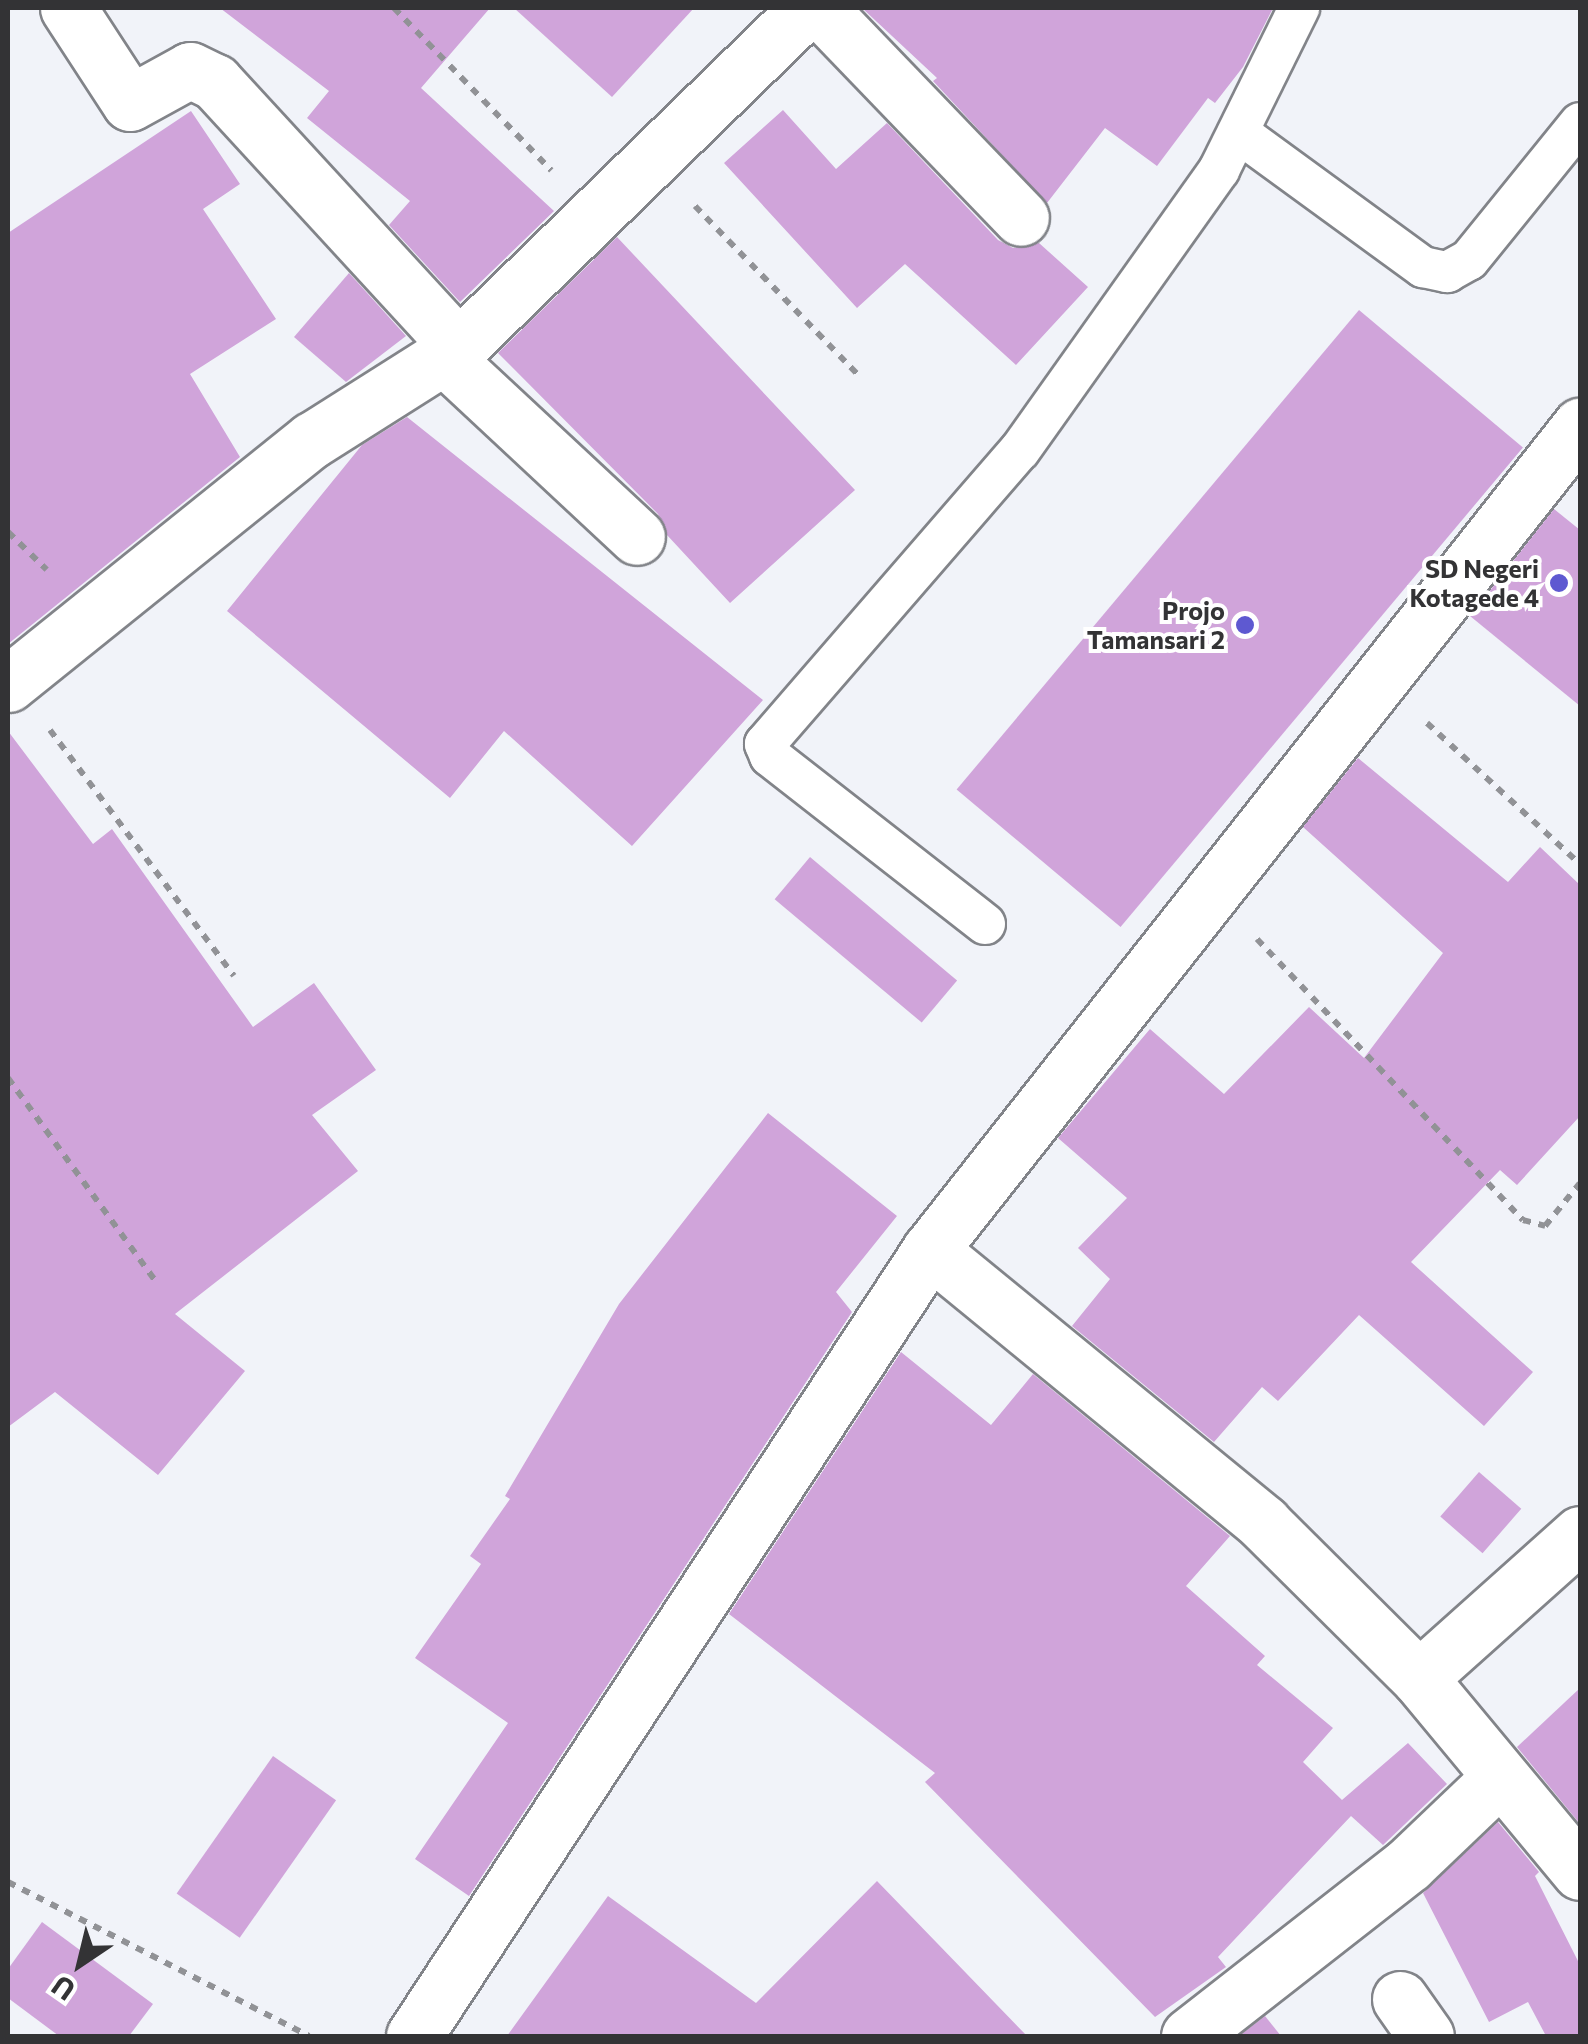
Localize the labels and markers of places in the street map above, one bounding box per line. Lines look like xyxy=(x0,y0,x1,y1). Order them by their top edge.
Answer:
place label: SD Negeri Kotagede 4 xyxy=(1409,554,1539,613)
marker: SD Negeri Kotagede 4 xyxy=(1548,572,1570,594)
place label: Projo Tamansari 2 xyxy=(1087,596,1225,655)
marker: Projo Tamansari 2 xyxy=(1234,614,1256,636)

